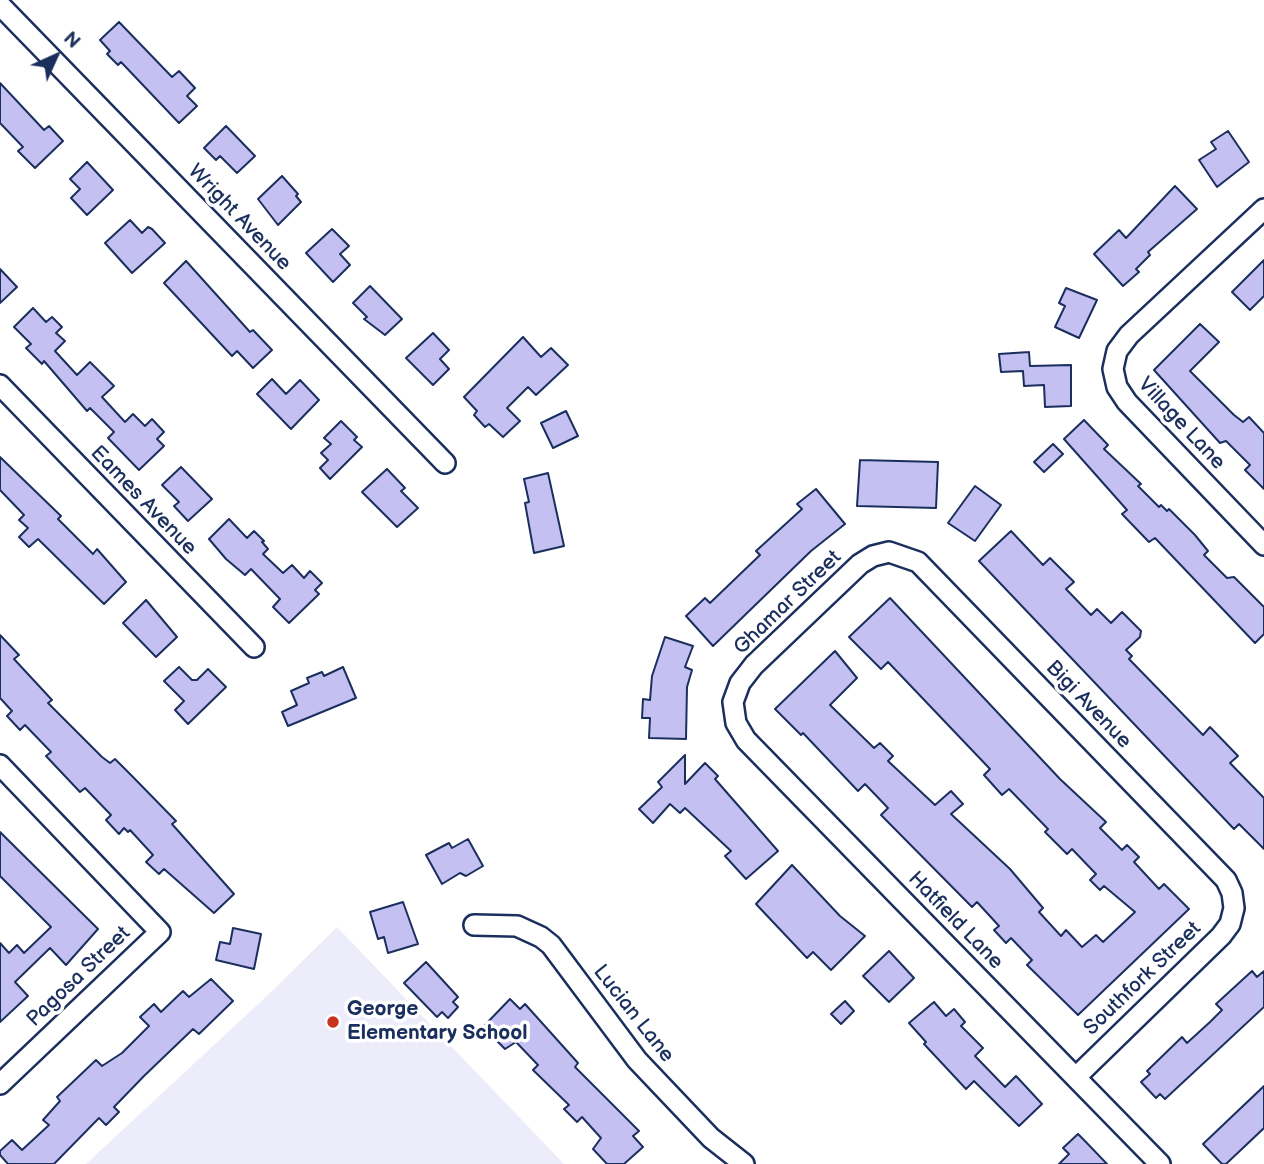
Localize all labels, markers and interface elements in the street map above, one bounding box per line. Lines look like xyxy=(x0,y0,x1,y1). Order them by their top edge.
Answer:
north arrow xyxy=(21,21,91,91)
text: N xyxy=(58,28,84,54)
street label: Wright Avenue xyxy=(182,160,296,276)
street label: Village Lane xyxy=(1132,373,1230,475)
street label: Eames Avenue xyxy=(85,441,201,561)
street label: Ghamar Street xyxy=(729,546,847,660)
street label: Bigi Avenue xyxy=(1040,656,1136,754)
street label: Hatfield Lane xyxy=(902,867,1008,975)
street label: Southfork Street xyxy=(1079,917,1207,1041)
street label: Pagosa Street xyxy=(22,921,136,1033)
street label: Lucian Lane xyxy=(587,960,679,1068)
place label: George Elementary School xyxy=(347,997,527,1047)
marker: George Elementary School xyxy=(325,1014,341,1030)

